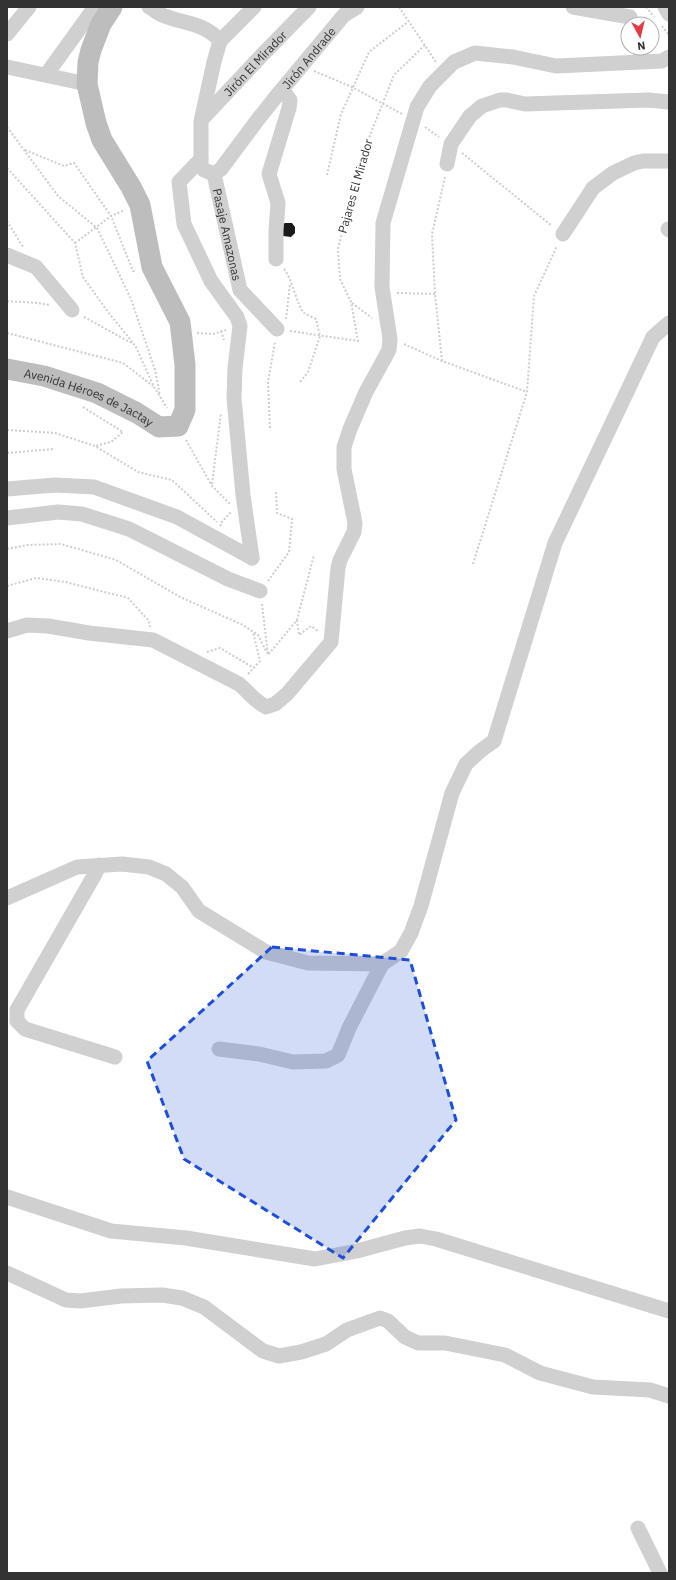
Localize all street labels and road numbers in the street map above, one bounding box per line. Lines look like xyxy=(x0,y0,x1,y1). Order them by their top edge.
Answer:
street label: Jirón Andrade xyxy=(278,23,339,92)
street label: Jirón El Mirador xyxy=(220,27,290,99)
street label: Pajares El Mirador xyxy=(334,137,376,235)
street label: Pasaje Amazonas xyxy=(210,187,245,282)
street label: Avenida Héroes de Jactay xyxy=(23,365,157,429)

